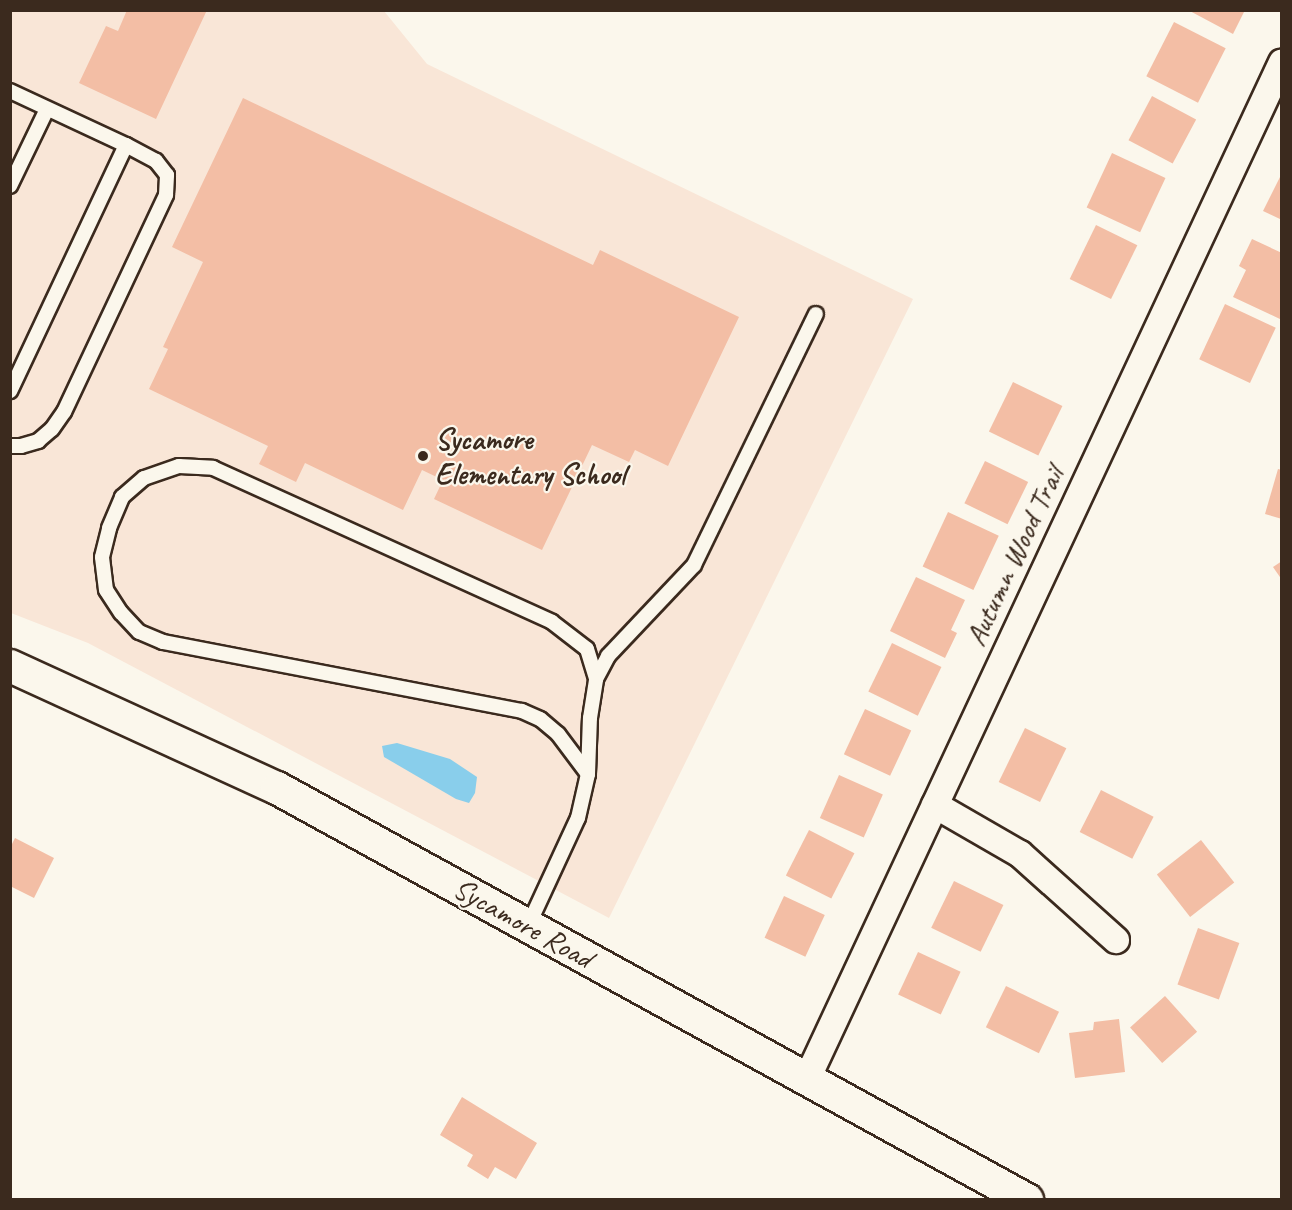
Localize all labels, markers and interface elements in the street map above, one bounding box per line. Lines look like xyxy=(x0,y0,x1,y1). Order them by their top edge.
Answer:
place label: Sycamore Elementary School xyxy=(435,421,625,492)
marker: Sycamore Elementary School xyxy=(416,449,430,463)
street label: Autumn Wood Trail xyxy=(957,461,1071,651)
street label: Sycamore Road xyxy=(447,870,599,976)

